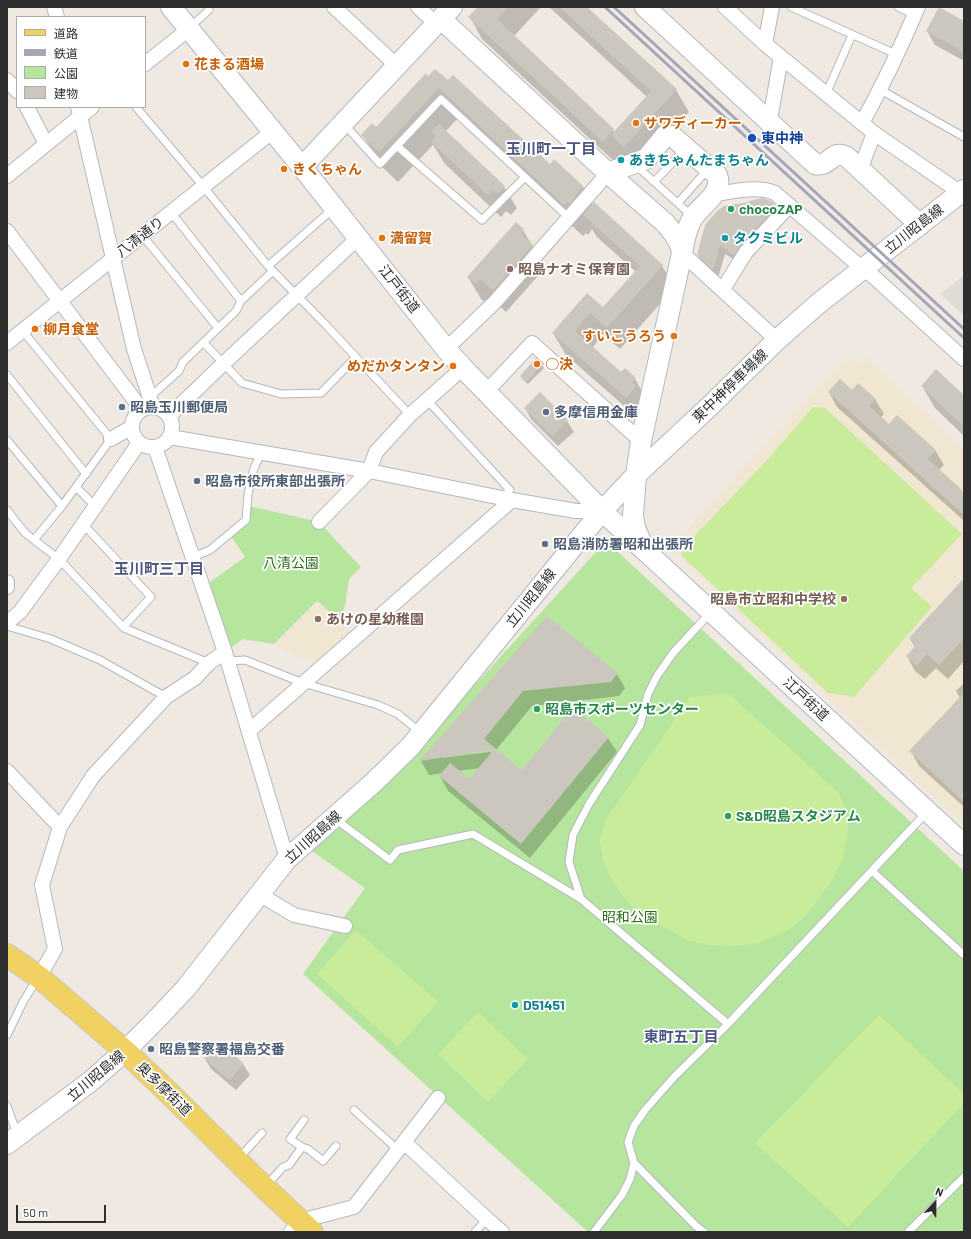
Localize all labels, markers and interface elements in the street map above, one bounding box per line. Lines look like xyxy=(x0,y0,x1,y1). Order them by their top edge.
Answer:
legend xyxy=(16,16,146,108)
text: 道路 xyxy=(54,26,78,40)
text: 鉄道 xyxy=(54,46,78,60)
place label: 花まる酒場 xyxy=(194,56,264,72)
marker: 花まる酒場 xyxy=(181,59,191,69)
text: 公園 xyxy=(54,66,78,80)
text: 建物 xyxy=(54,86,78,100)
place label: サワディーカー xyxy=(644,115,742,131)
marker: サワディーカー xyxy=(631,118,641,128)
place label: 東中神 xyxy=(761,130,803,146)
marker: 東中神 xyxy=(746,132,758,144)
district label: 玉川町一丁目 xyxy=(506,140,596,158)
place label: あきちゃんたまちゃん xyxy=(629,152,769,168)
marker: あきちゃんたまちゃん xyxy=(616,155,626,165)
place label: きくちゃん xyxy=(292,161,362,177)
marker: きくちゃん xyxy=(279,164,289,174)
place label: chocoZAP xyxy=(739,201,803,217)
street label: 立川昭島線 xyxy=(881,201,947,257)
marker: chocoZAP xyxy=(726,204,736,214)
street label: 八清通り xyxy=(113,213,167,261)
place label: 満留賀 xyxy=(390,230,432,246)
place label: タクミビル xyxy=(733,230,803,246)
marker: 満留賀 xyxy=(377,233,387,243)
marker: タクミビル xyxy=(720,233,730,243)
place label: 昭島ナオミ保育園 xyxy=(518,261,630,277)
street label: 江戸街道 xyxy=(375,262,423,316)
marker: 昭島ナオミ保育園 xyxy=(505,264,515,274)
place label: 柳月食堂 xyxy=(43,321,99,337)
marker: 柳月食堂 xyxy=(30,324,40,334)
place label: すいこうろう xyxy=(582,328,666,344)
marker: すいこうろう xyxy=(669,331,679,341)
street label: 東中神停車場線 xyxy=(689,346,771,426)
place label: ○決 xyxy=(545,356,573,372)
place label: めだかタンタン xyxy=(347,358,445,374)
marker: ○決 xyxy=(532,359,542,369)
marker: めだかタンタン xyxy=(448,361,458,371)
place label: 昭島玉川郵便局 xyxy=(130,399,228,415)
marker: 昭島玉川郵便局 xyxy=(117,402,127,412)
place label: 多摩信用金庫 xyxy=(554,404,638,420)
marker: 多摩信用金庫 xyxy=(541,407,551,417)
place label: 昭島市役所東部出張所 xyxy=(205,473,345,489)
marker: 昭島市役所東部出張所 xyxy=(192,476,202,486)
place label: 昭島消防署昭和出張所 xyxy=(553,536,693,552)
marker: 昭島消防署昭和出張所 xyxy=(540,539,550,549)
park label: 八清公園 xyxy=(263,555,319,571)
district label: 玉川町三丁目 xyxy=(114,560,204,578)
street label: 立川昭島線 xyxy=(502,566,560,630)
place label: 昭島市立昭和中学校 xyxy=(710,591,836,607)
marker: 昭島市立昭和中学校 xyxy=(839,594,849,604)
place label: あけの星幼稚園 xyxy=(326,611,424,627)
marker: あけの星幼稚園 xyxy=(313,614,323,624)
street label: 江戸街道 xyxy=(780,674,832,724)
place label: 昭島市スポーツセンター xyxy=(545,701,699,717)
marker: 昭島市スポーツセンター xyxy=(532,704,542,714)
street label: 立川昭島線 xyxy=(281,807,345,867)
place label: S&D昭島スタジアム xyxy=(736,808,861,824)
marker: S&D昭島スタジアム xyxy=(723,811,733,821)
park label: 昭和公園 xyxy=(602,909,658,925)
place label: D51451 xyxy=(523,997,565,1013)
marker: D51451 xyxy=(510,1000,520,1010)
district label: 東町五丁目 xyxy=(644,1028,718,1046)
place label: 昭島警察署福島交番 xyxy=(159,1041,285,1057)
marker: 昭島警察署福島交番 xyxy=(146,1044,156,1054)
street label: 立川昭島線 xyxy=(64,1047,128,1105)
street label: 奥多摩街道 xyxy=(133,1059,195,1119)
north arrow xyxy=(915,1183,955,1223)
text: N xyxy=(934,1184,946,1199)
scale bar xyxy=(18,1197,108,1223)
text: 50 m xyxy=(23,1205,48,1219)

